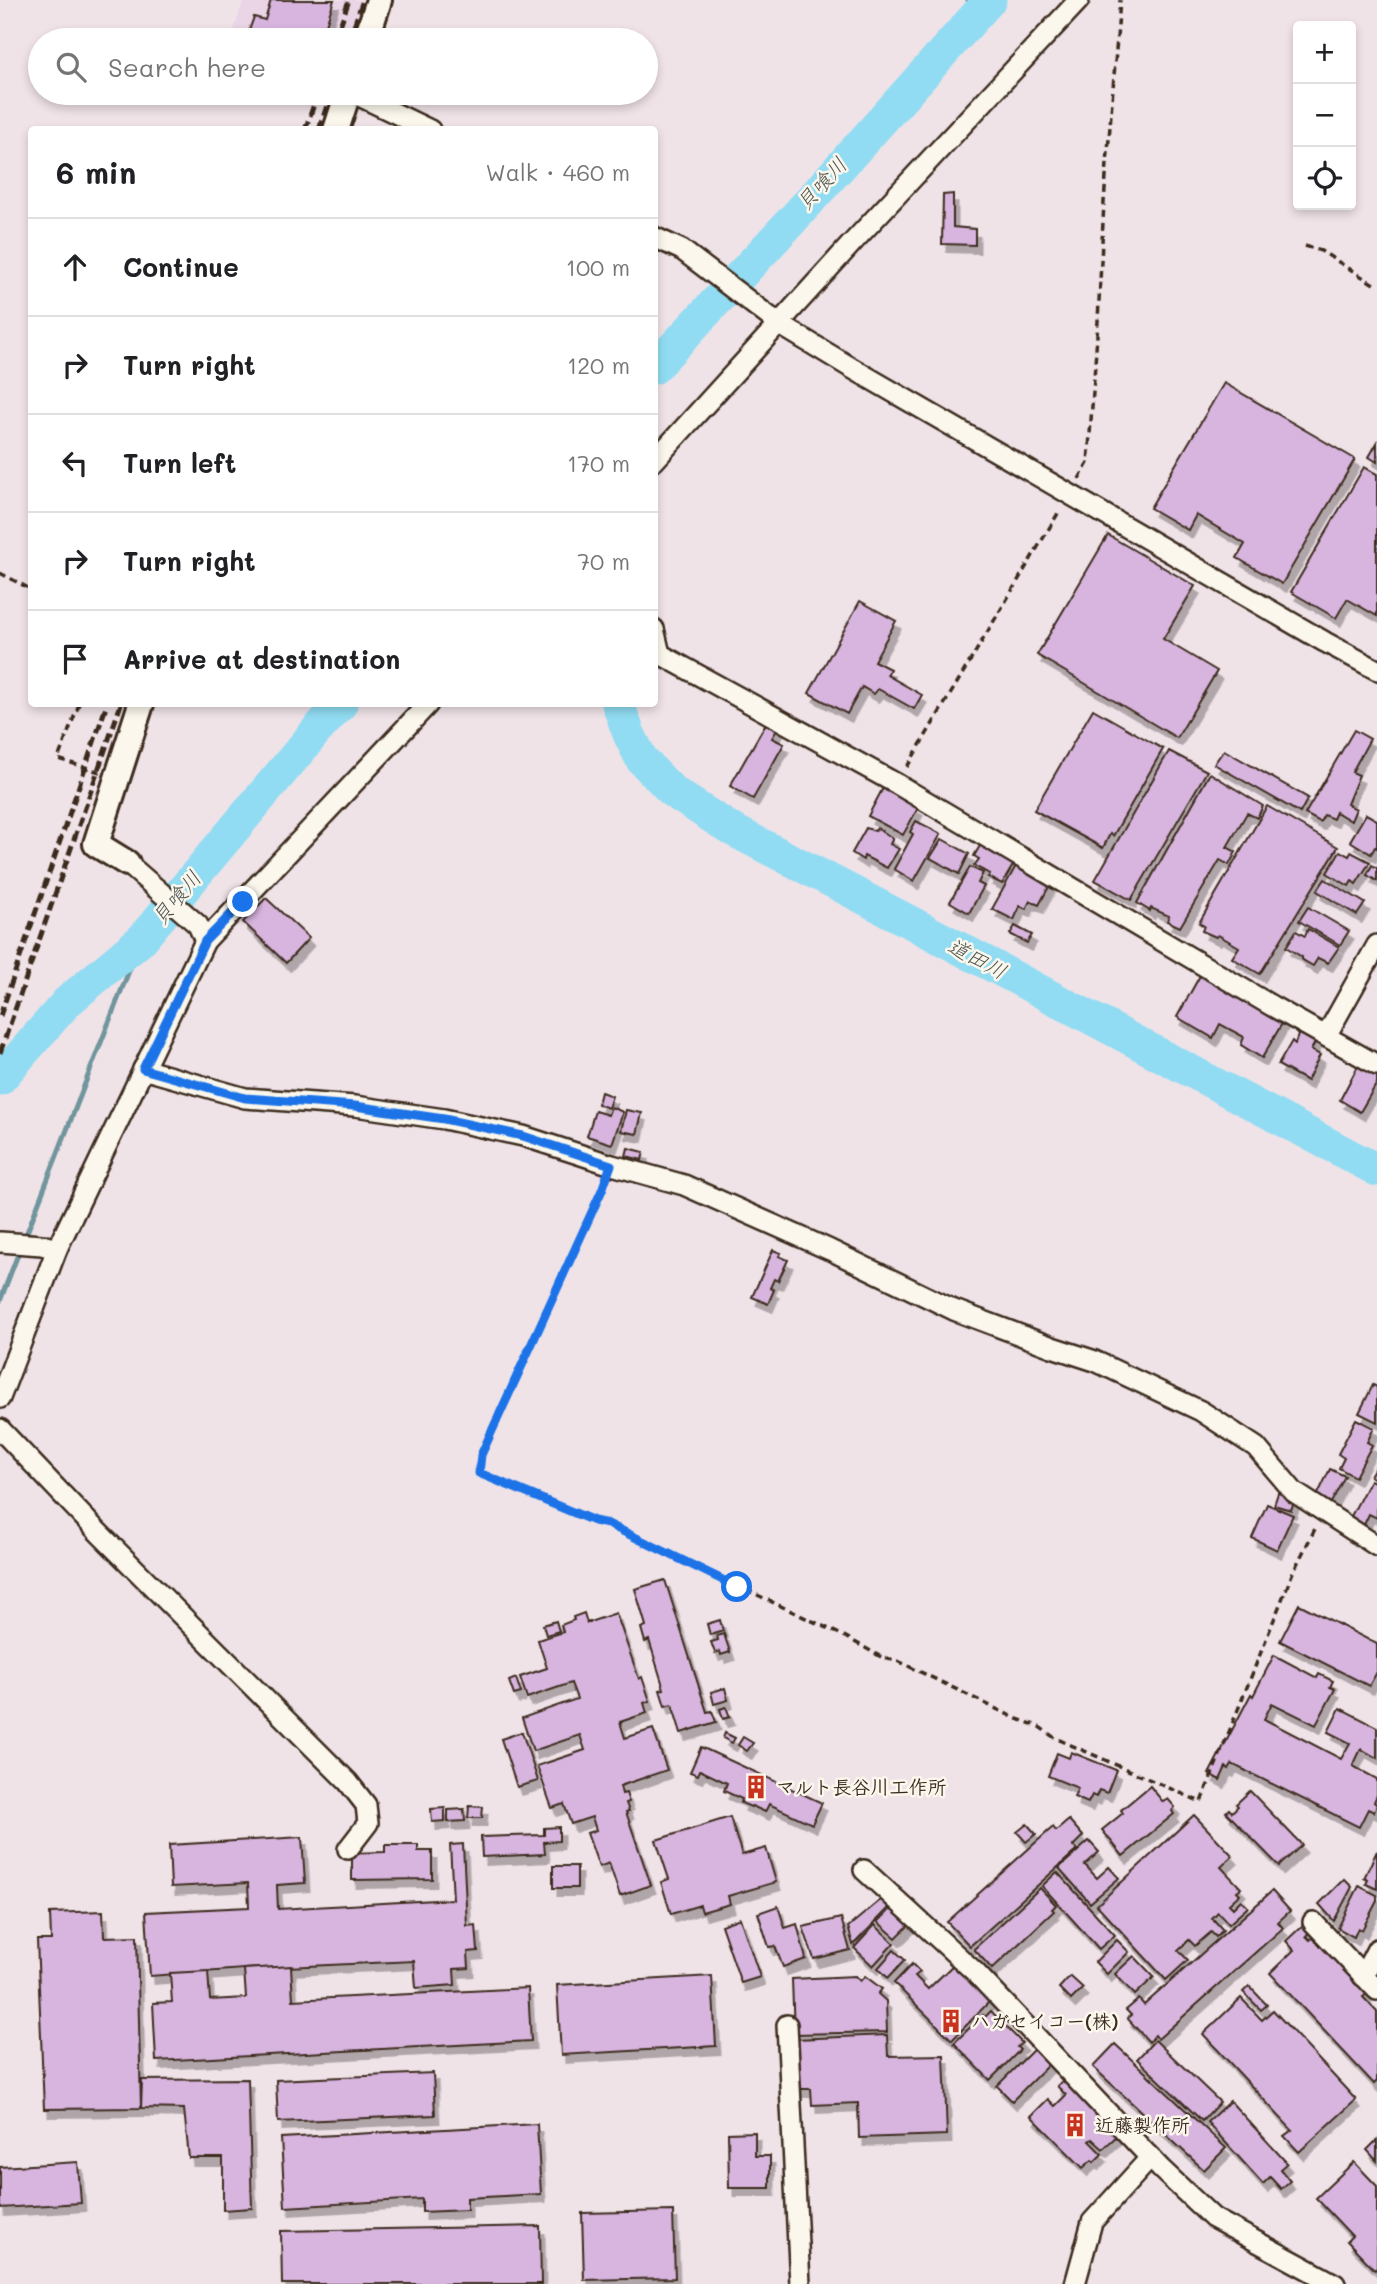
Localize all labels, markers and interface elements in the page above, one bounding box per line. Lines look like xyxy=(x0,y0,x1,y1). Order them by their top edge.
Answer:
map controls xyxy=(1293,21,1356,210)
button: + xyxy=(1293,21,1356,84)
search box xyxy=(28,28,658,105)
icon: search xyxy=(52,48,90,86)
text: Search here xyxy=(108,50,266,84)
button: − xyxy=(1293,84,1356,147)
button: locate xyxy=(1293,147,1356,210)
water label: 貝喰川 xyxy=(790,151,852,215)
text: 6 min xyxy=(56,152,136,192)
text: Walk · 460 m xyxy=(485,157,630,187)
icon: ahead xyxy=(56,248,94,286)
text: Continue xyxy=(123,250,239,284)
text: 100 m xyxy=(566,252,630,282)
icon: right xyxy=(56,346,94,384)
text: Turn right xyxy=(123,348,256,382)
text: 120 m xyxy=(567,350,630,380)
icon: left xyxy=(56,444,94,482)
text: Turn left xyxy=(123,446,236,480)
text: 170 m xyxy=(567,448,630,478)
icon: right xyxy=(56,542,94,580)
text: Turn right xyxy=(123,544,256,578)
text: 70 m xyxy=(577,546,630,576)
icon: arrive xyxy=(56,640,94,678)
text: Arrive at destination xyxy=(123,642,400,676)
water label: 貝喰川 xyxy=(145,864,206,930)
route end xyxy=(227,886,258,917)
water label: 道田川 xyxy=(944,931,1012,984)
route start xyxy=(721,1571,752,1602)
building icon: マルト長谷川工作所 xyxy=(742,1773,770,1801)
place label: マルト長谷川工作所 xyxy=(776,1774,947,1799)
building icon: ハガセイコー(株) xyxy=(937,2007,965,2035)
place label: ハガセイコー(株) xyxy=(971,2008,1118,2033)
building icon: 近藤製作所 xyxy=(1061,2111,1089,2139)
place label: 近藤製作所 xyxy=(1095,2112,1190,2137)

